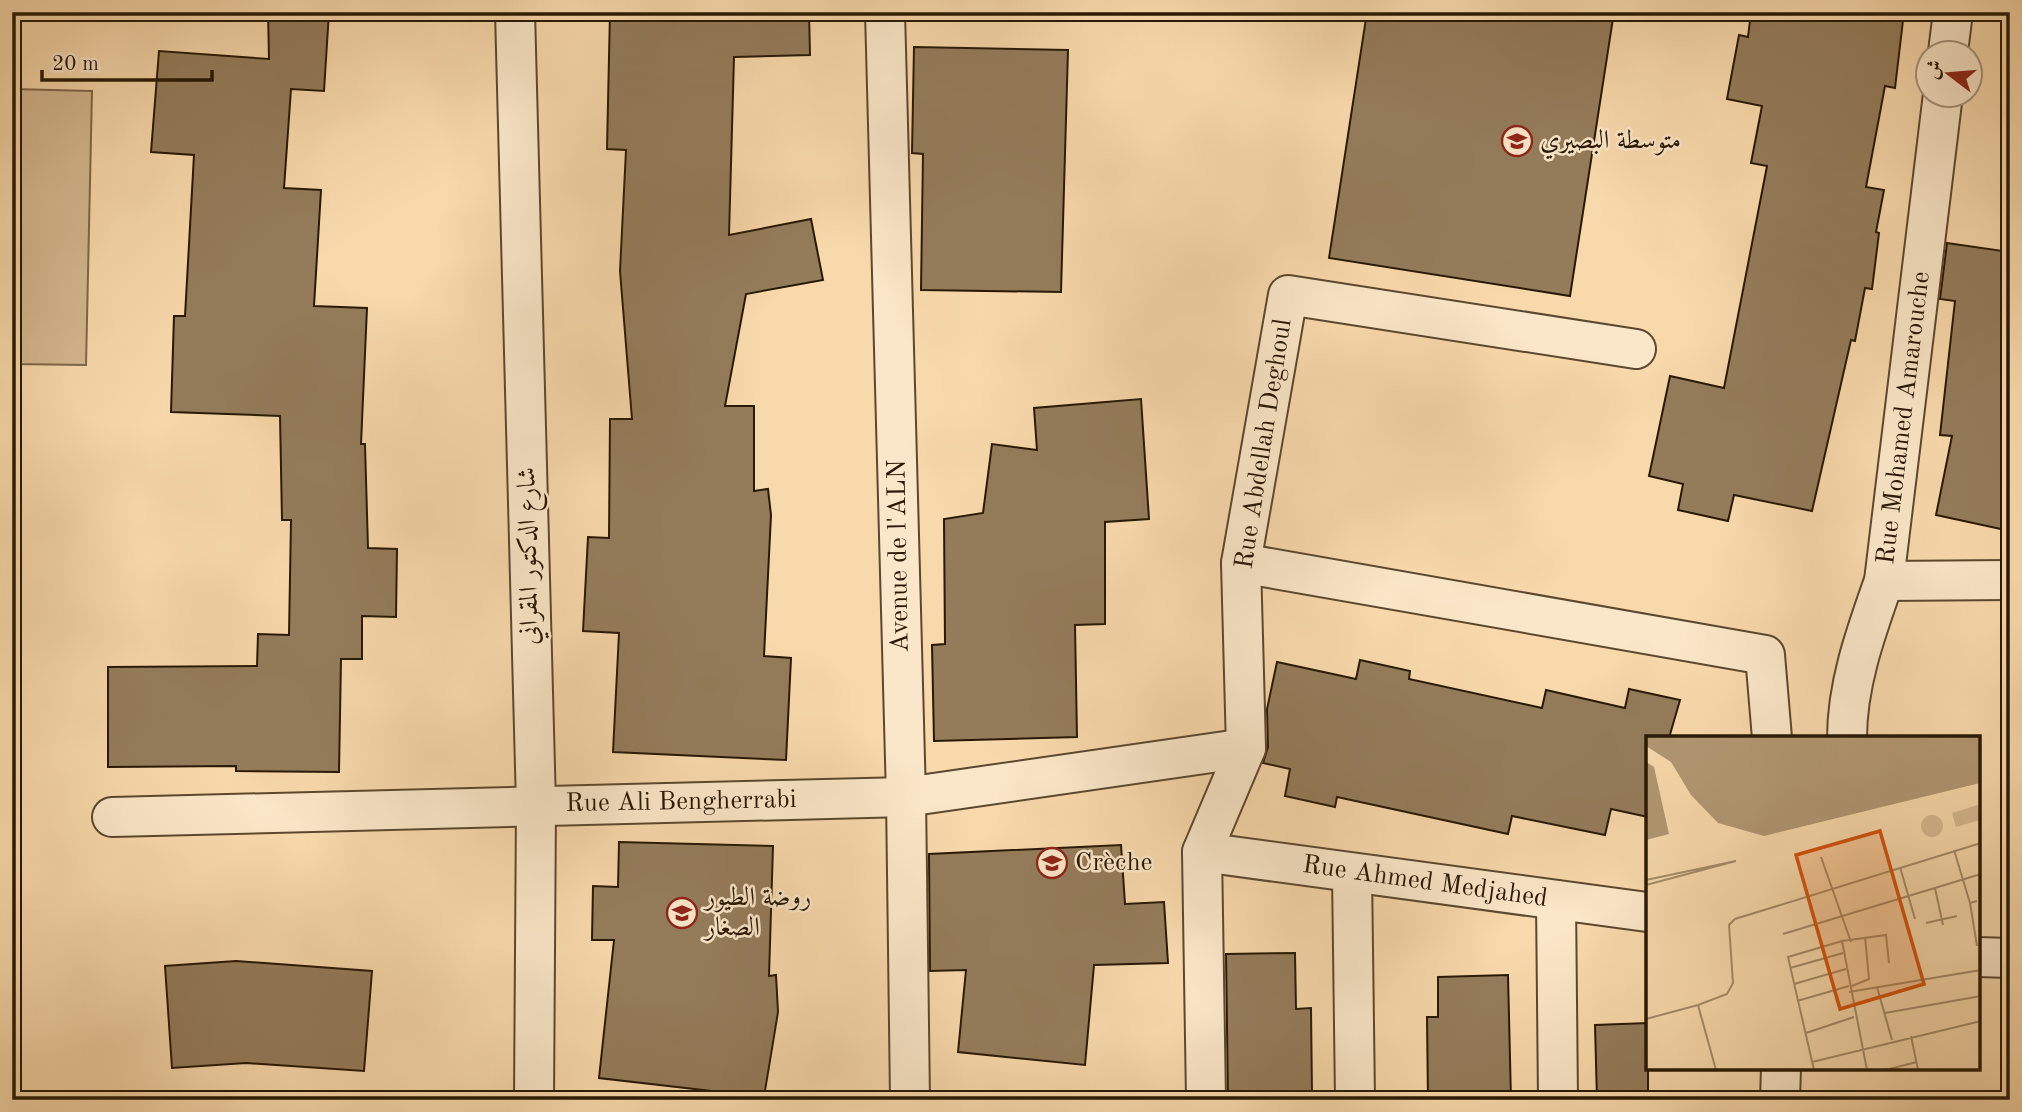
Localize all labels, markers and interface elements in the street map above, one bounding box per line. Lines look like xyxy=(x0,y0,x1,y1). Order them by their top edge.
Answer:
scale bar xyxy=(42,38,212,82)
north arrow xyxy=(1913,38,1983,108)
text: 20 m xyxy=(52,54,99,75)
text: ش xyxy=(1923,58,1947,82)
school or university icon: متوسطة البصيري xyxy=(1500,124,1534,158)
place label: متوسطة البصيري xyxy=(1540,128,1681,160)
street label: Rue Mohamed Amarouche xyxy=(1873,270,1935,566)
street label: Rue Abdellah Deghoul xyxy=(1231,317,1297,571)
street label: Avenue de l'ALN xyxy=(884,459,914,653)
street label: شارع الدكتور المقراني xyxy=(514,467,551,645)
inset map xyxy=(1646,736,1980,1070)
street label: Rue Ali Bengherrabi xyxy=(565,787,797,817)
school or university icon: Crèche xyxy=(1035,846,1069,880)
place label: Crèche xyxy=(1075,850,1152,876)
street label: Rue Ahmed Medjahed xyxy=(1301,852,1549,912)
place label: روضة الطيور الصغار xyxy=(702,885,811,942)
school or university icon: روضة الطيور الصغار xyxy=(665,896,699,930)

